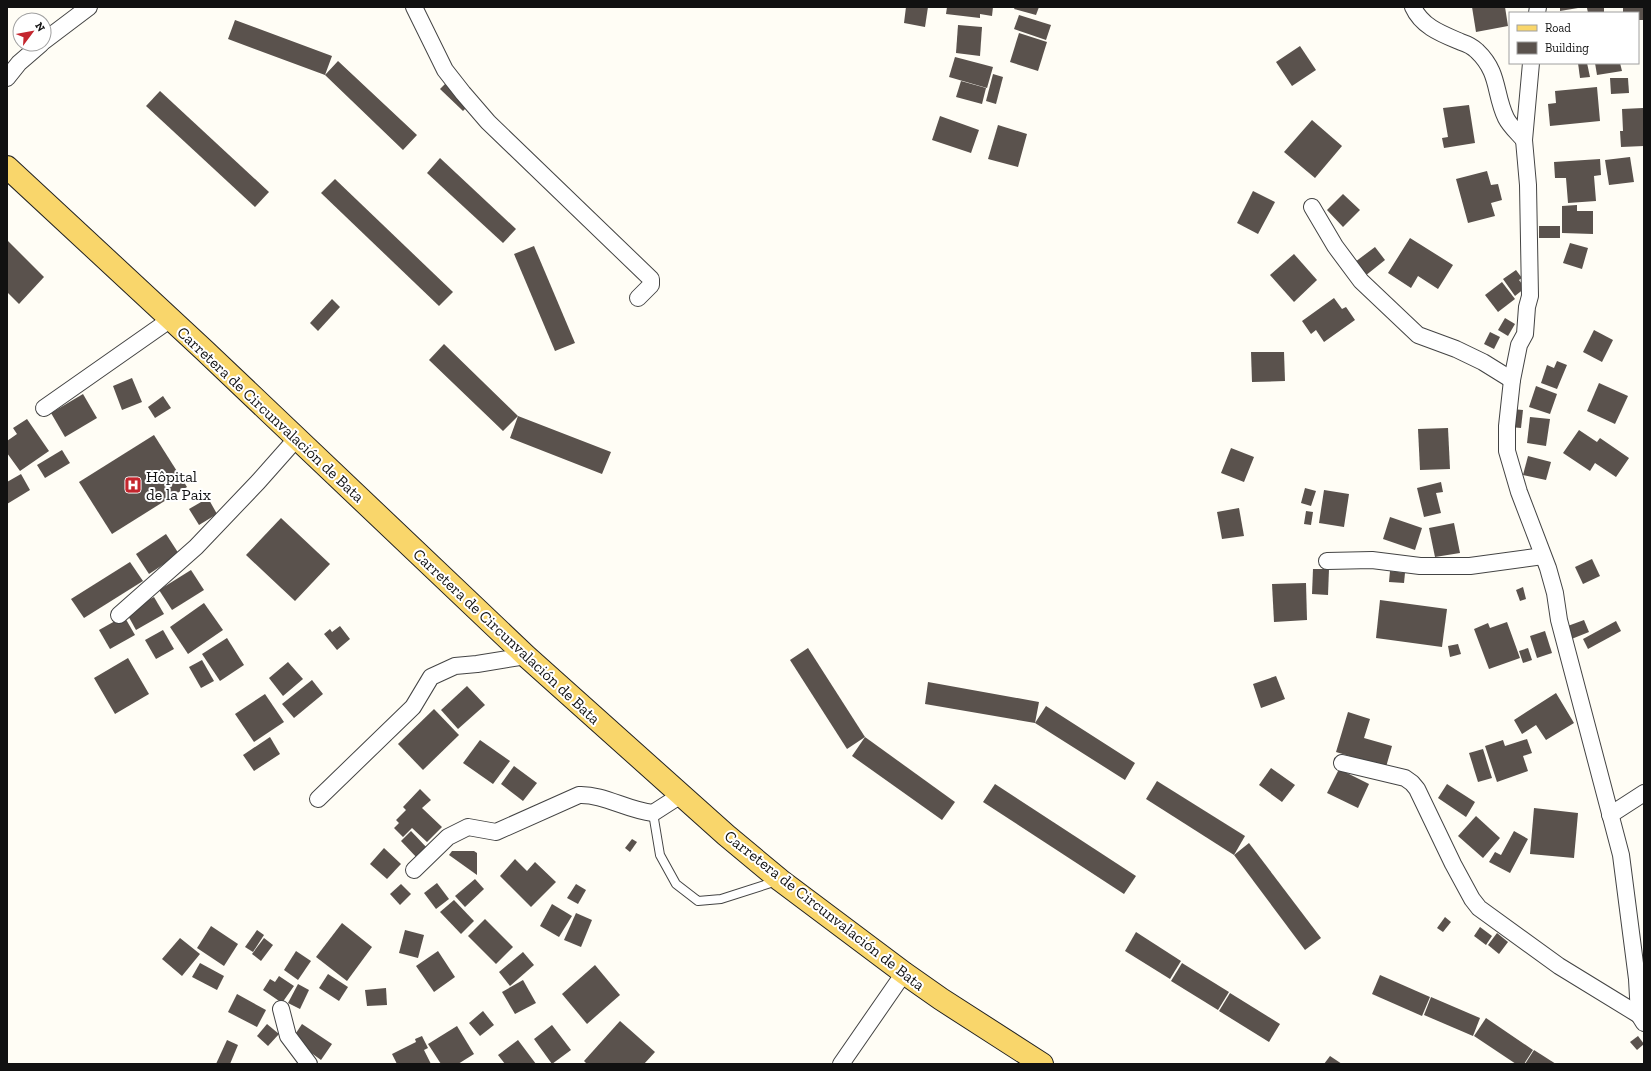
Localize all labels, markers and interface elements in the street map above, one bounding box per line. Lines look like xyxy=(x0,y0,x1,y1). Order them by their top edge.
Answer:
north arrow xyxy=(12,12,52,52)
legend xyxy=(1509,12,1639,64)
text: N xyxy=(32,20,48,34)
text: Road xyxy=(1545,21,1571,35)
text: Building xyxy=(1545,41,1589,55)
street label: Carretera de Circunvalación de Bata xyxy=(173,323,368,506)
place label: Hôpital de la Paix xyxy=(146,467,211,504)
hospital icon: Hôpital de la Paix xyxy=(123,475,143,495)
street label: Carretera de Circunvalación de Bata xyxy=(409,545,604,728)
street label: Carretera de Circunvalación de Bata xyxy=(721,826,929,995)

